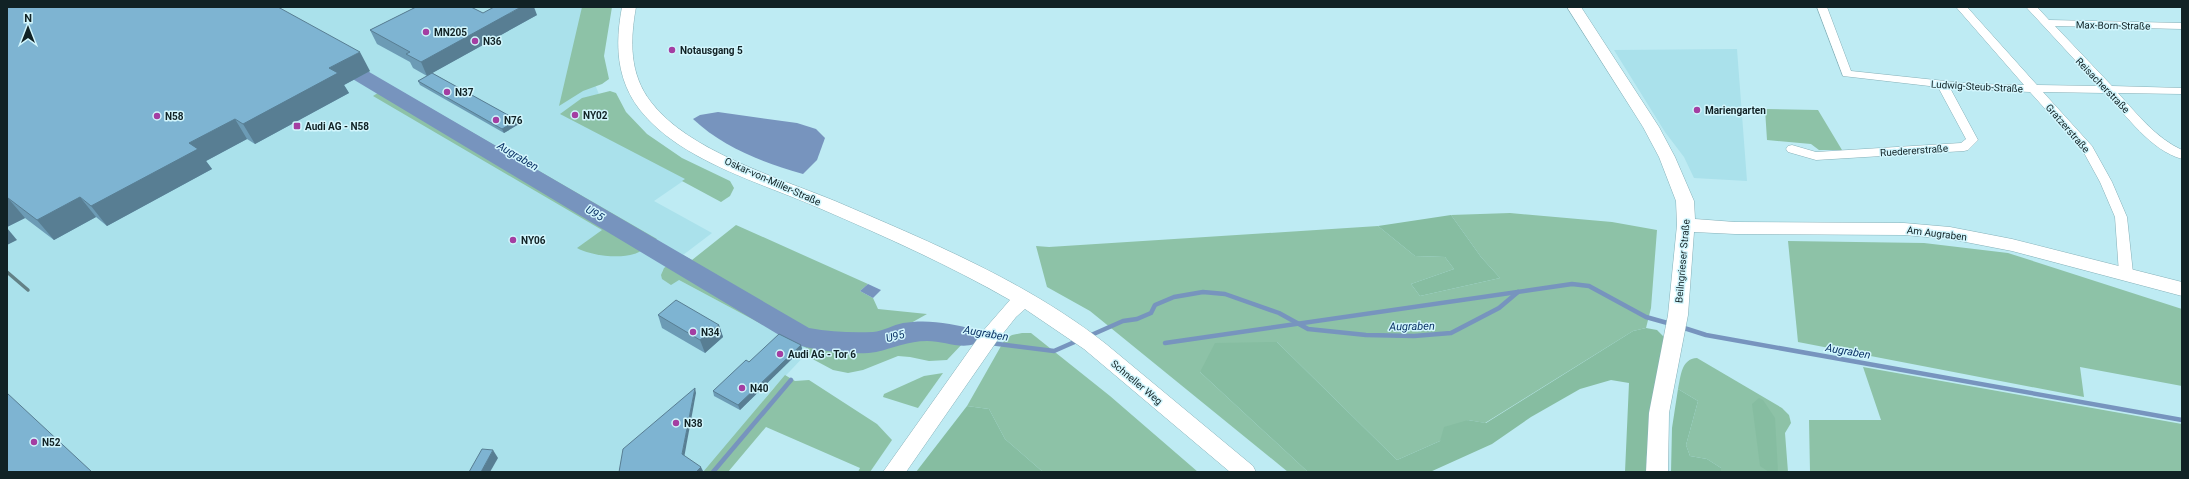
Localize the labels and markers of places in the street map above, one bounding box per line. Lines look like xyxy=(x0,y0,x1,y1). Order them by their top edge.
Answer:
marker: MN205 xyxy=(421,27,431,37)
place label: MN205 xyxy=(434,27,467,38)
marker: N36 xyxy=(470,36,480,46)
place label: N36 xyxy=(483,36,502,47)
marker: Notausgang 5 xyxy=(667,45,677,55)
place label: Notausgang 5 xyxy=(680,45,743,56)
marker: N37 xyxy=(442,87,452,97)
place label: N37 xyxy=(455,87,474,98)
marker: Mariengarten xyxy=(1692,105,1702,115)
place label: Mariengarten xyxy=(1705,105,1766,116)
marker: NY02 xyxy=(570,110,580,120)
place label: NY02 xyxy=(583,110,608,121)
marker: N58 xyxy=(152,111,162,121)
place label: N58 xyxy=(165,111,184,122)
marker: N76 xyxy=(491,115,501,125)
place label: N76 xyxy=(504,115,523,126)
marker: Audi AG - N58 xyxy=(292,121,302,131)
place label: Audi AG - N58 xyxy=(305,121,369,132)
marker: NY06 xyxy=(508,235,518,245)
place label: NY06 xyxy=(521,235,546,246)
marker: N34 xyxy=(688,327,698,337)
place label: N34 xyxy=(701,327,720,338)
marker: Audi AG - Tor 6 xyxy=(775,349,785,359)
place label: Audi AG - Tor 6 xyxy=(788,349,856,360)
marker: N40 xyxy=(737,383,747,393)
place label: N40 xyxy=(750,383,769,394)
marker: N38 xyxy=(671,418,681,428)
place label: N38 xyxy=(684,418,703,429)
marker: N52 xyxy=(29,437,39,447)
place label: N52 xyxy=(42,437,61,448)

